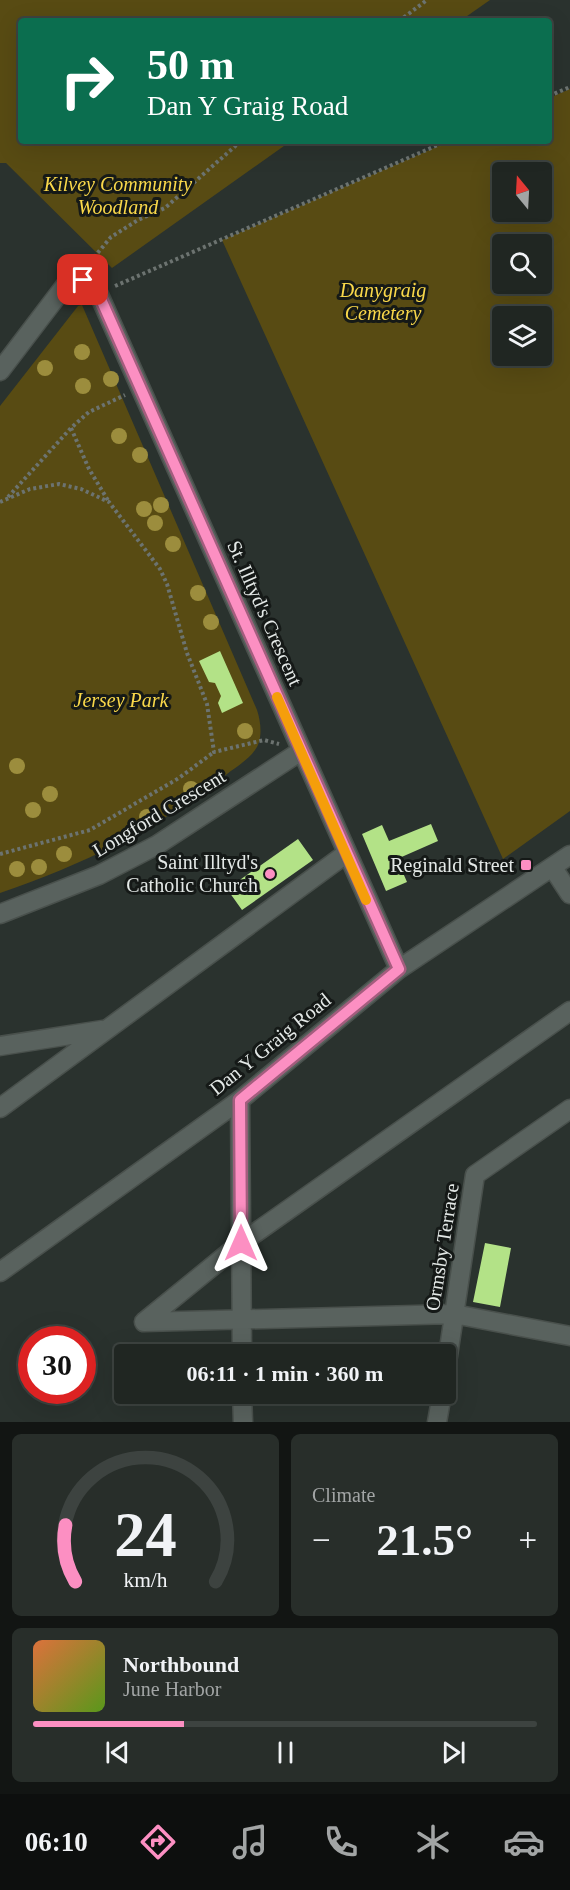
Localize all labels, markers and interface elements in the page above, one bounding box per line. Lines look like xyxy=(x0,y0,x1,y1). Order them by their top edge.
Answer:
icon: right xyxy=(48,42,126,120)
text: 50 m xyxy=(147,42,235,88)
text: Dan Y Graig Road xyxy=(147,91,348,121)
north arrow xyxy=(492,162,552,222)
map controls xyxy=(492,162,552,366)
park label: Kilvey Community Woodland xyxy=(43,173,192,218)
button: search xyxy=(492,234,552,294)
pin xyxy=(57,254,108,305)
icon: arrive xyxy=(66,263,99,296)
park label: Danygraig Cemetery xyxy=(339,279,426,325)
button: layers xyxy=(492,306,552,366)
street label: St. Illtyd's Crescent xyxy=(222,537,307,690)
park label: Jersey Park xyxy=(74,689,170,712)
street label: Longford Crescent xyxy=(89,765,230,862)
place label: Saint Illtyd's Catholic Church xyxy=(126,851,258,896)
place label: Reginald Street xyxy=(390,854,514,877)
marker: Reginald Street xyxy=(519,858,533,872)
marker: Saint Illtyd's Catholic Church xyxy=(263,867,277,881)
street label: Dan Y Graig Road xyxy=(205,989,335,1100)
street label: Ormsby Terrace xyxy=(421,1182,464,1312)
position arrow xyxy=(209,1211,273,1275)
speed limit sign: 30 xyxy=(18,1326,96,1404)
text: 06:11 · 1 min · 360 m xyxy=(187,1361,383,1386)
text: Climate xyxy=(312,1484,375,1506)
text: 24 xyxy=(114,1500,177,1569)
text: 21.5° xyxy=(376,1515,473,1565)
text: − xyxy=(312,1522,331,1558)
text: + xyxy=(518,1522,537,1558)
text: km/h xyxy=(123,1568,168,1592)
text: Northbound xyxy=(123,1652,239,1677)
text: June Harbor xyxy=(123,1678,221,1700)
icon: previous xyxy=(101,1736,134,1769)
icon: pause xyxy=(269,1736,302,1769)
icon: next xyxy=(437,1736,470,1769)
icon: directions xyxy=(137,1821,179,1863)
icon: music xyxy=(229,1821,271,1863)
icon: phone xyxy=(320,1821,362,1863)
icon: climate xyxy=(412,1821,454,1863)
icon: car xyxy=(503,1821,545,1863)
text: 06:10 xyxy=(25,1827,88,1857)

